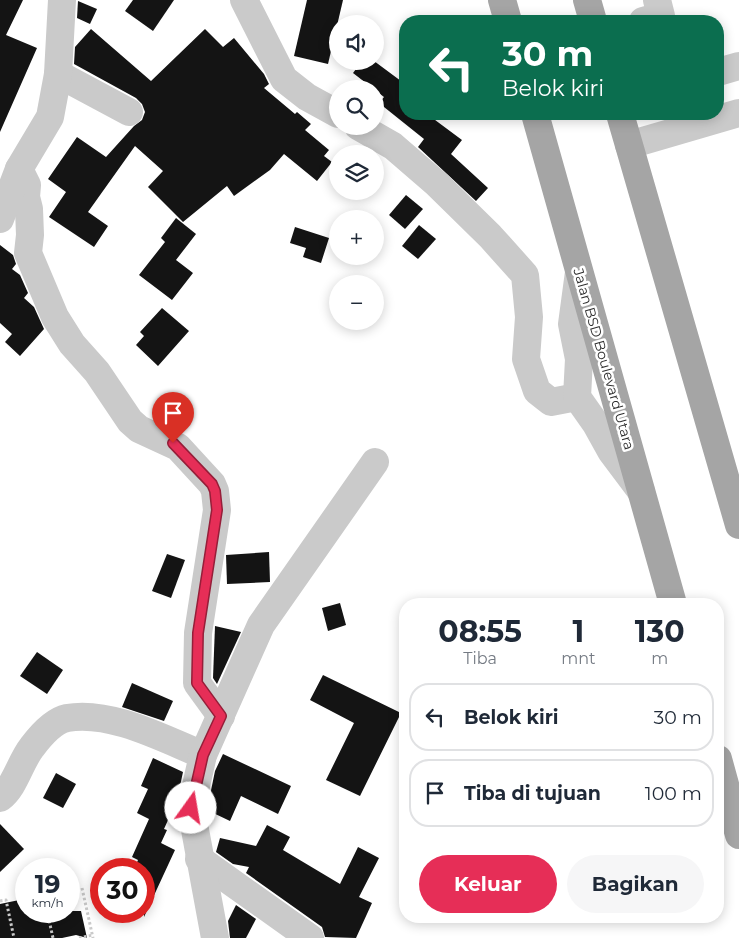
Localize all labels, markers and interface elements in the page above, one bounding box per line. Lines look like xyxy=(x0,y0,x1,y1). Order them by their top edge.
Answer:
map controls xyxy=(329,15,384,330)
button: sound xyxy=(329,15,384,70)
text: 30 m xyxy=(502,32,593,75)
icon: left xyxy=(419,35,484,100)
text: Belok kiri xyxy=(502,75,604,102)
button: search xyxy=(329,80,384,135)
button: layers xyxy=(329,145,384,200)
button: + xyxy=(329,210,384,265)
street label: Jalan BSD Boulevard Utara xyxy=(569,265,639,452)
button: − xyxy=(329,275,384,330)
pin xyxy=(152,392,194,443)
icon: arrive xyxy=(159,399,187,427)
text: 08:55 xyxy=(438,613,522,650)
text: 1 xyxy=(572,613,584,650)
text: 130 xyxy=(635,613,685,650)
text: Tiba xyxy=(463,649,497,668)
text: mnt xyxy=(561,649,595,668)
text: m xyxy=(651,649,668,668)
icon: left xyxy=(421,703,449,731)
text: Belok kiri xyxy=(464,706,559,729)
text: 30 m xyxy=(654,706,702,729)
icon: arrive xyxy=(421,779,449,807)
position arrow xyxy=(164,781,216,833)
text: Tiba di tujuan xyxy=(464,782,601,805)
text: 100 m xyxy=(645,782,702,805)
button: Keluar xyxy=(419,855,557,913)
button: Bagikan xyxy=(567,855,704,913)
speed limit sign: 30 xyxy=(90,858,155,923)
text: 19 xyxy=(35,869,60,899)
text: km/h xyxy=(31,895,64,910)

